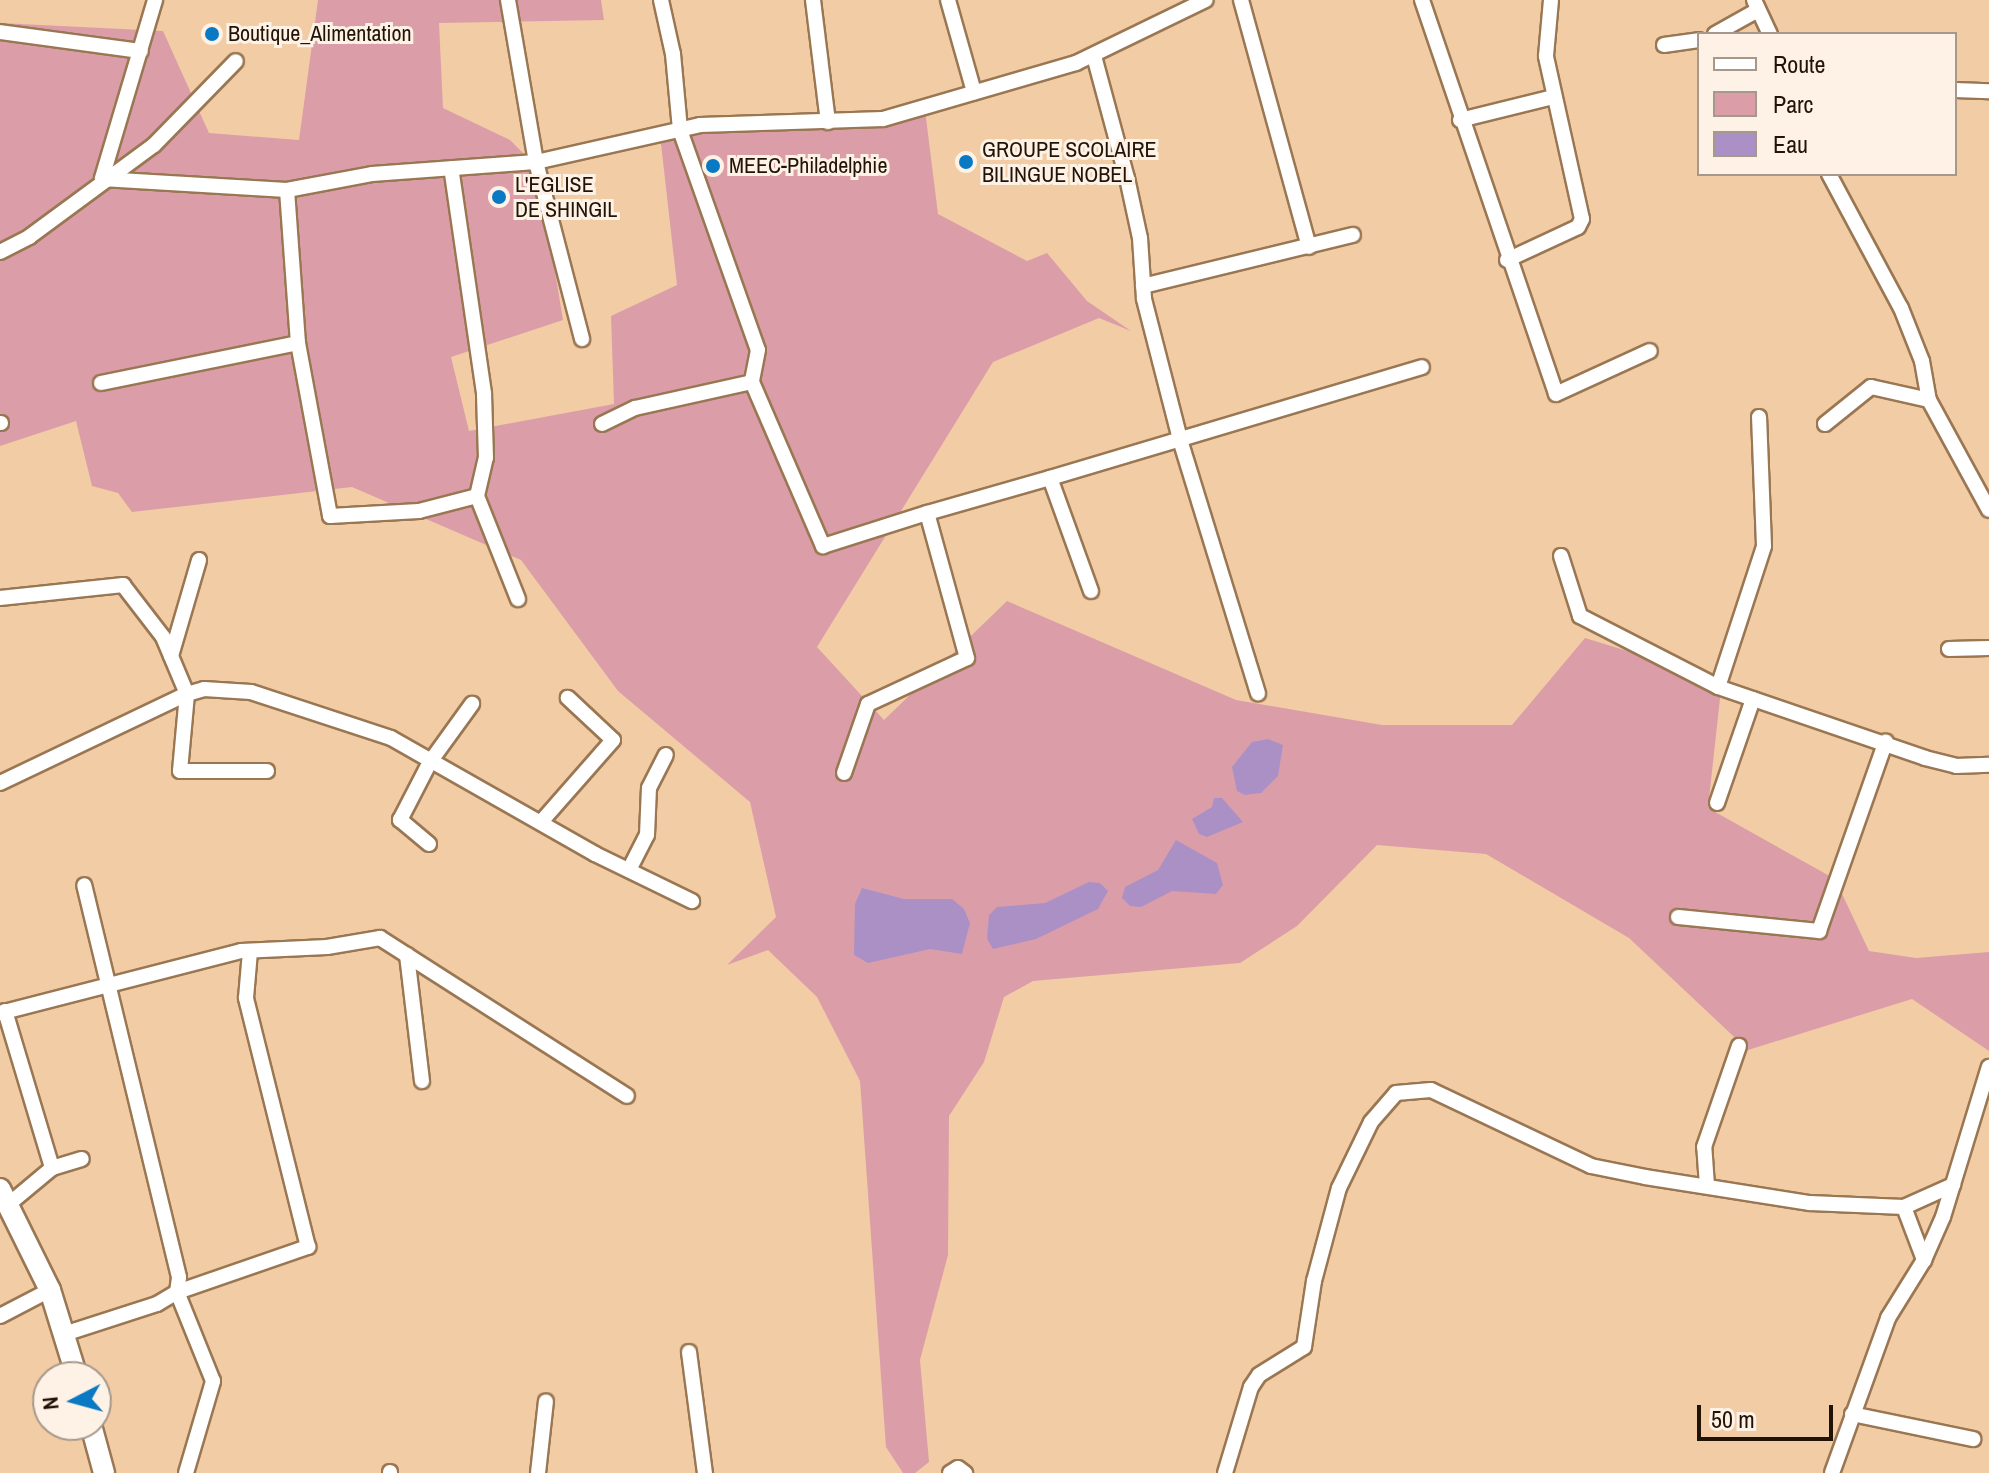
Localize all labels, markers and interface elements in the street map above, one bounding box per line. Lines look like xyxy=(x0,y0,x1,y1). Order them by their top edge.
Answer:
place label: Boutique_Alimentation xyxy=(228,21,412,47)
marker: Boutique_Alimentation xyxy=(203,25,221,43)
legend xyxy=(1697,32,1957,176)
text: Route xyxy=(1773,48,1826,80)
text: Parc xyxy=(1773,88,1813,120)
text: Eau xyxy=(1773,128,1808,160)
place label: GROUPE SCOLAIRE BILINGUE NOBEL xyxy=(982,136,1156,188)
place label: MEEC-Philadelphie xyxy=(729,153,887,179)
marker: GROUPE SCOLAIRE BILINGUE NOBEL xyxy=(957,153,975,171)
marker: MEEC-Philadelphie xyxy=(704,157,722,175)
place label: L'EGLISE DE SHINGIL xyxy=(515,171,617,222)
marker: L'EGLISE DE SHINGIL xyxy=(490,188,508,206)
north arrow xyxy=(32,1361,112,1441)
scale bar xyxy=(1701,1389,1837,1439)
text: N xyxy=(35,1395,66,1411)
text: 50 m xyxy=(1711,1403,1755,1435)

